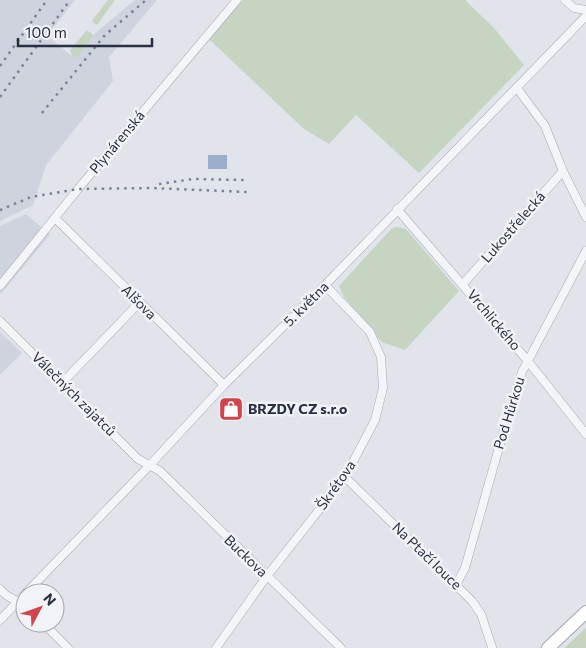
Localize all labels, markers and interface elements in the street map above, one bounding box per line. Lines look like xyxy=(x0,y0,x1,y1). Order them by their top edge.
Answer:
scale bar xyxy=(18,15,151,47)
text: 100 m xyxy=(25,23,67,41)
street label: Plynárenská xyxy=(85,107,148,177)
street label: Lukostřelecká xyxy=(477,188,548,266)
street label: 5. května xyxy=(280,278,332,330)
street label: Alšova xyxy=(118,281,160,323)
street label: Vrchlického xyxy=(464,286,525,354)
street label: Válečných zajatců xyxy=(29,348,120,439)
street label: Pod Hůrkou xyxy=(489,374,528,451)
shop icon: BRZDY CZ s.r.o xyxy=(218,396,244,422)
place label: BRZDY CZ s.r.o xyxy=(248,400,347,417)
street label: Škrétova xyxy=(312,457,359,513)
street label: Na Ptačí louce xyxy=(389,518,465,593)
street label: Buckova xyxy=(221,531,272,580)
north arrow xyxy=(15,583,65,633)
text: N xyxy=(40,590,60,609)

